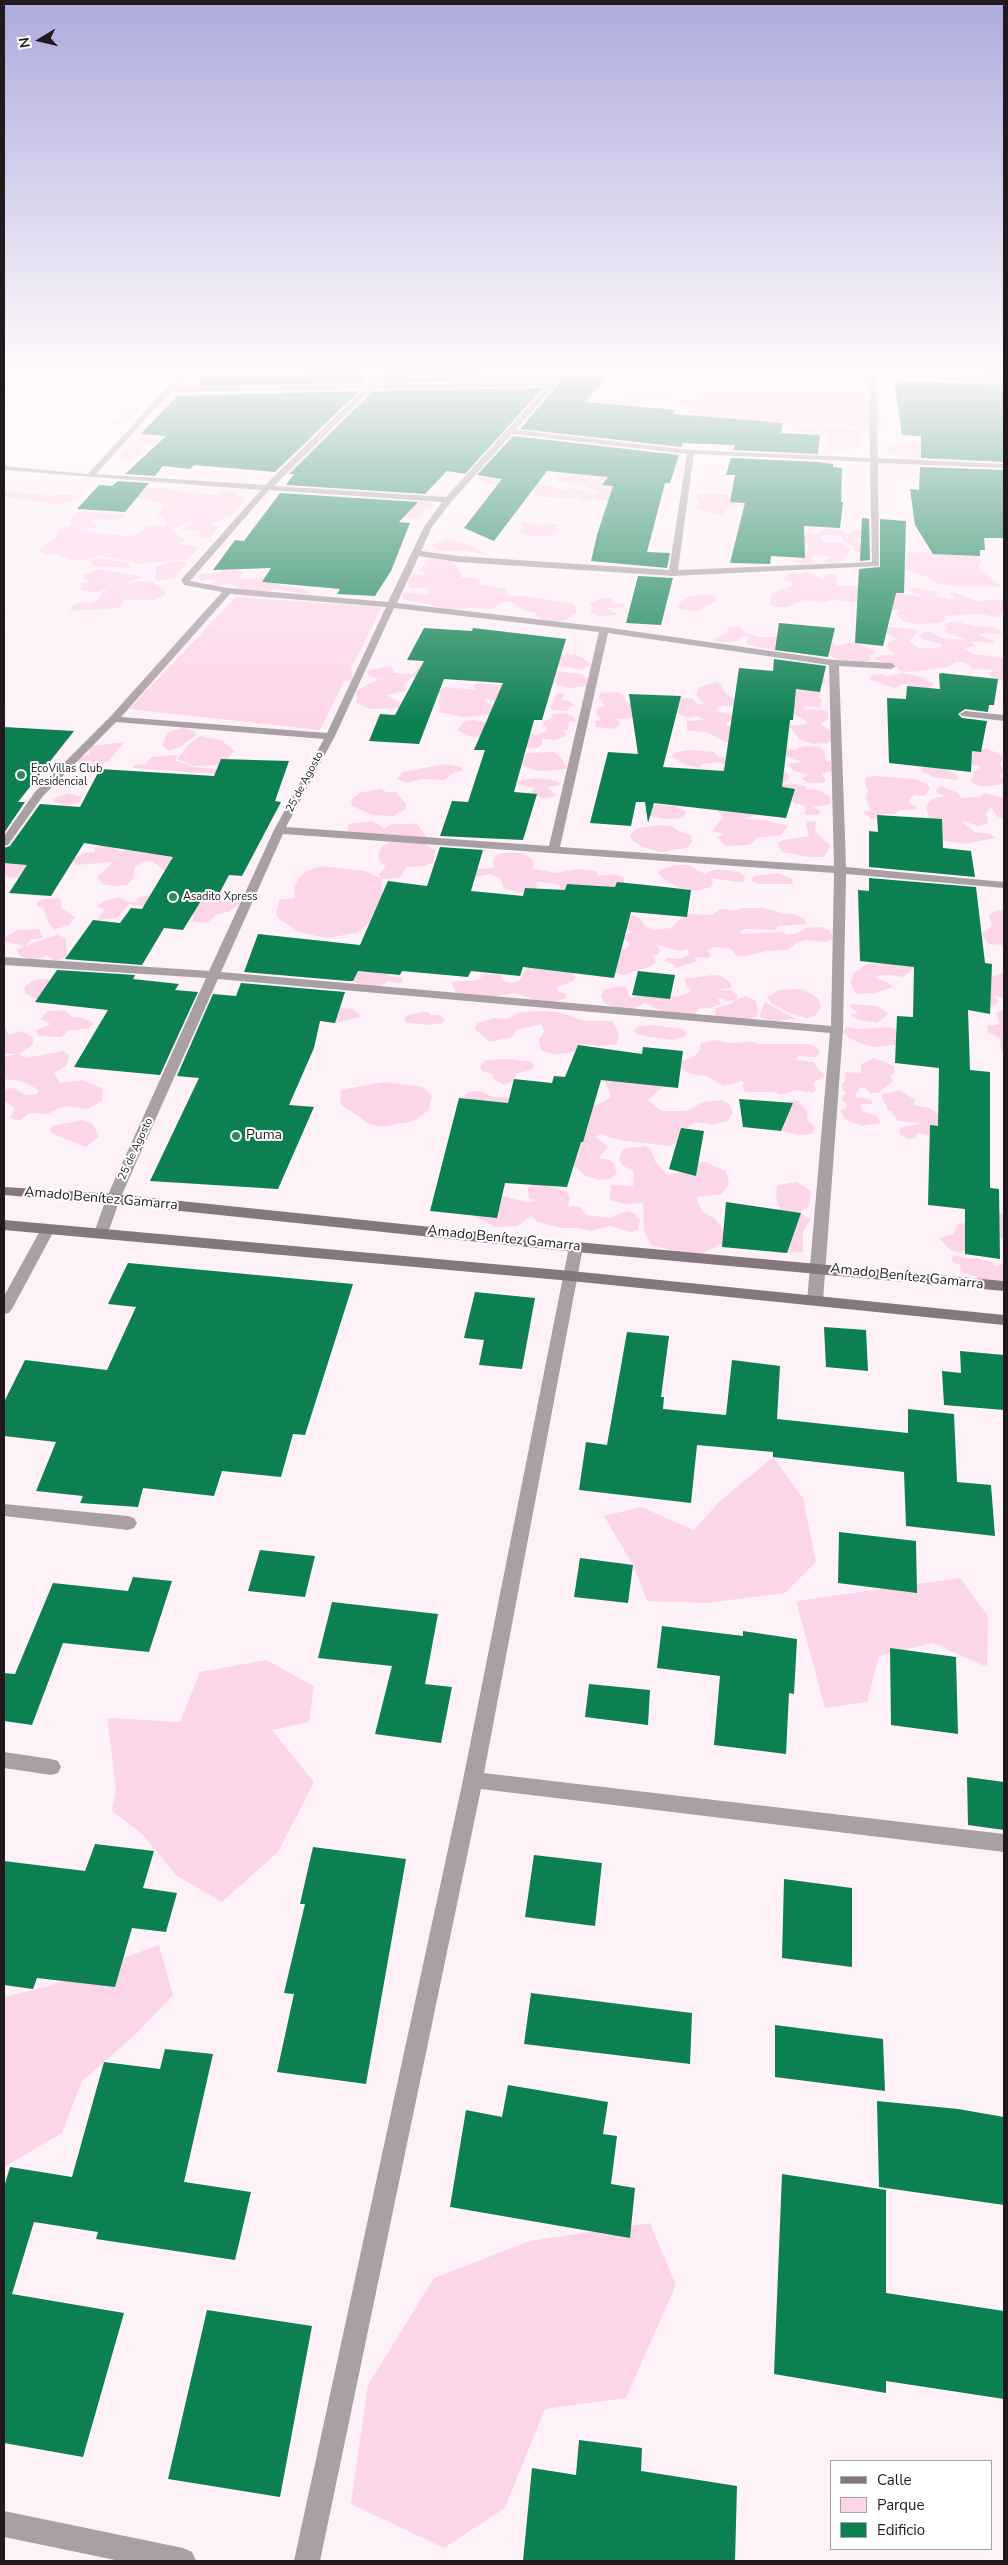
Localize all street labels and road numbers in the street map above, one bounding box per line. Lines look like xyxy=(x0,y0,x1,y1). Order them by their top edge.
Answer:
street label: 25 de Agosto xyxy=(283,749,327,815)
street label: 25 de Agosto xyxy=(116,1116,156,1182)
street label: Amado Benítez Gamarra xyxy=(24,1184,178,1214)
street label: Amado Benítez Gamarra xyxy=(427,1223,581,1255)
street label: Amado Benítez Gamarra xyxy=(830,1261,984,1293)

